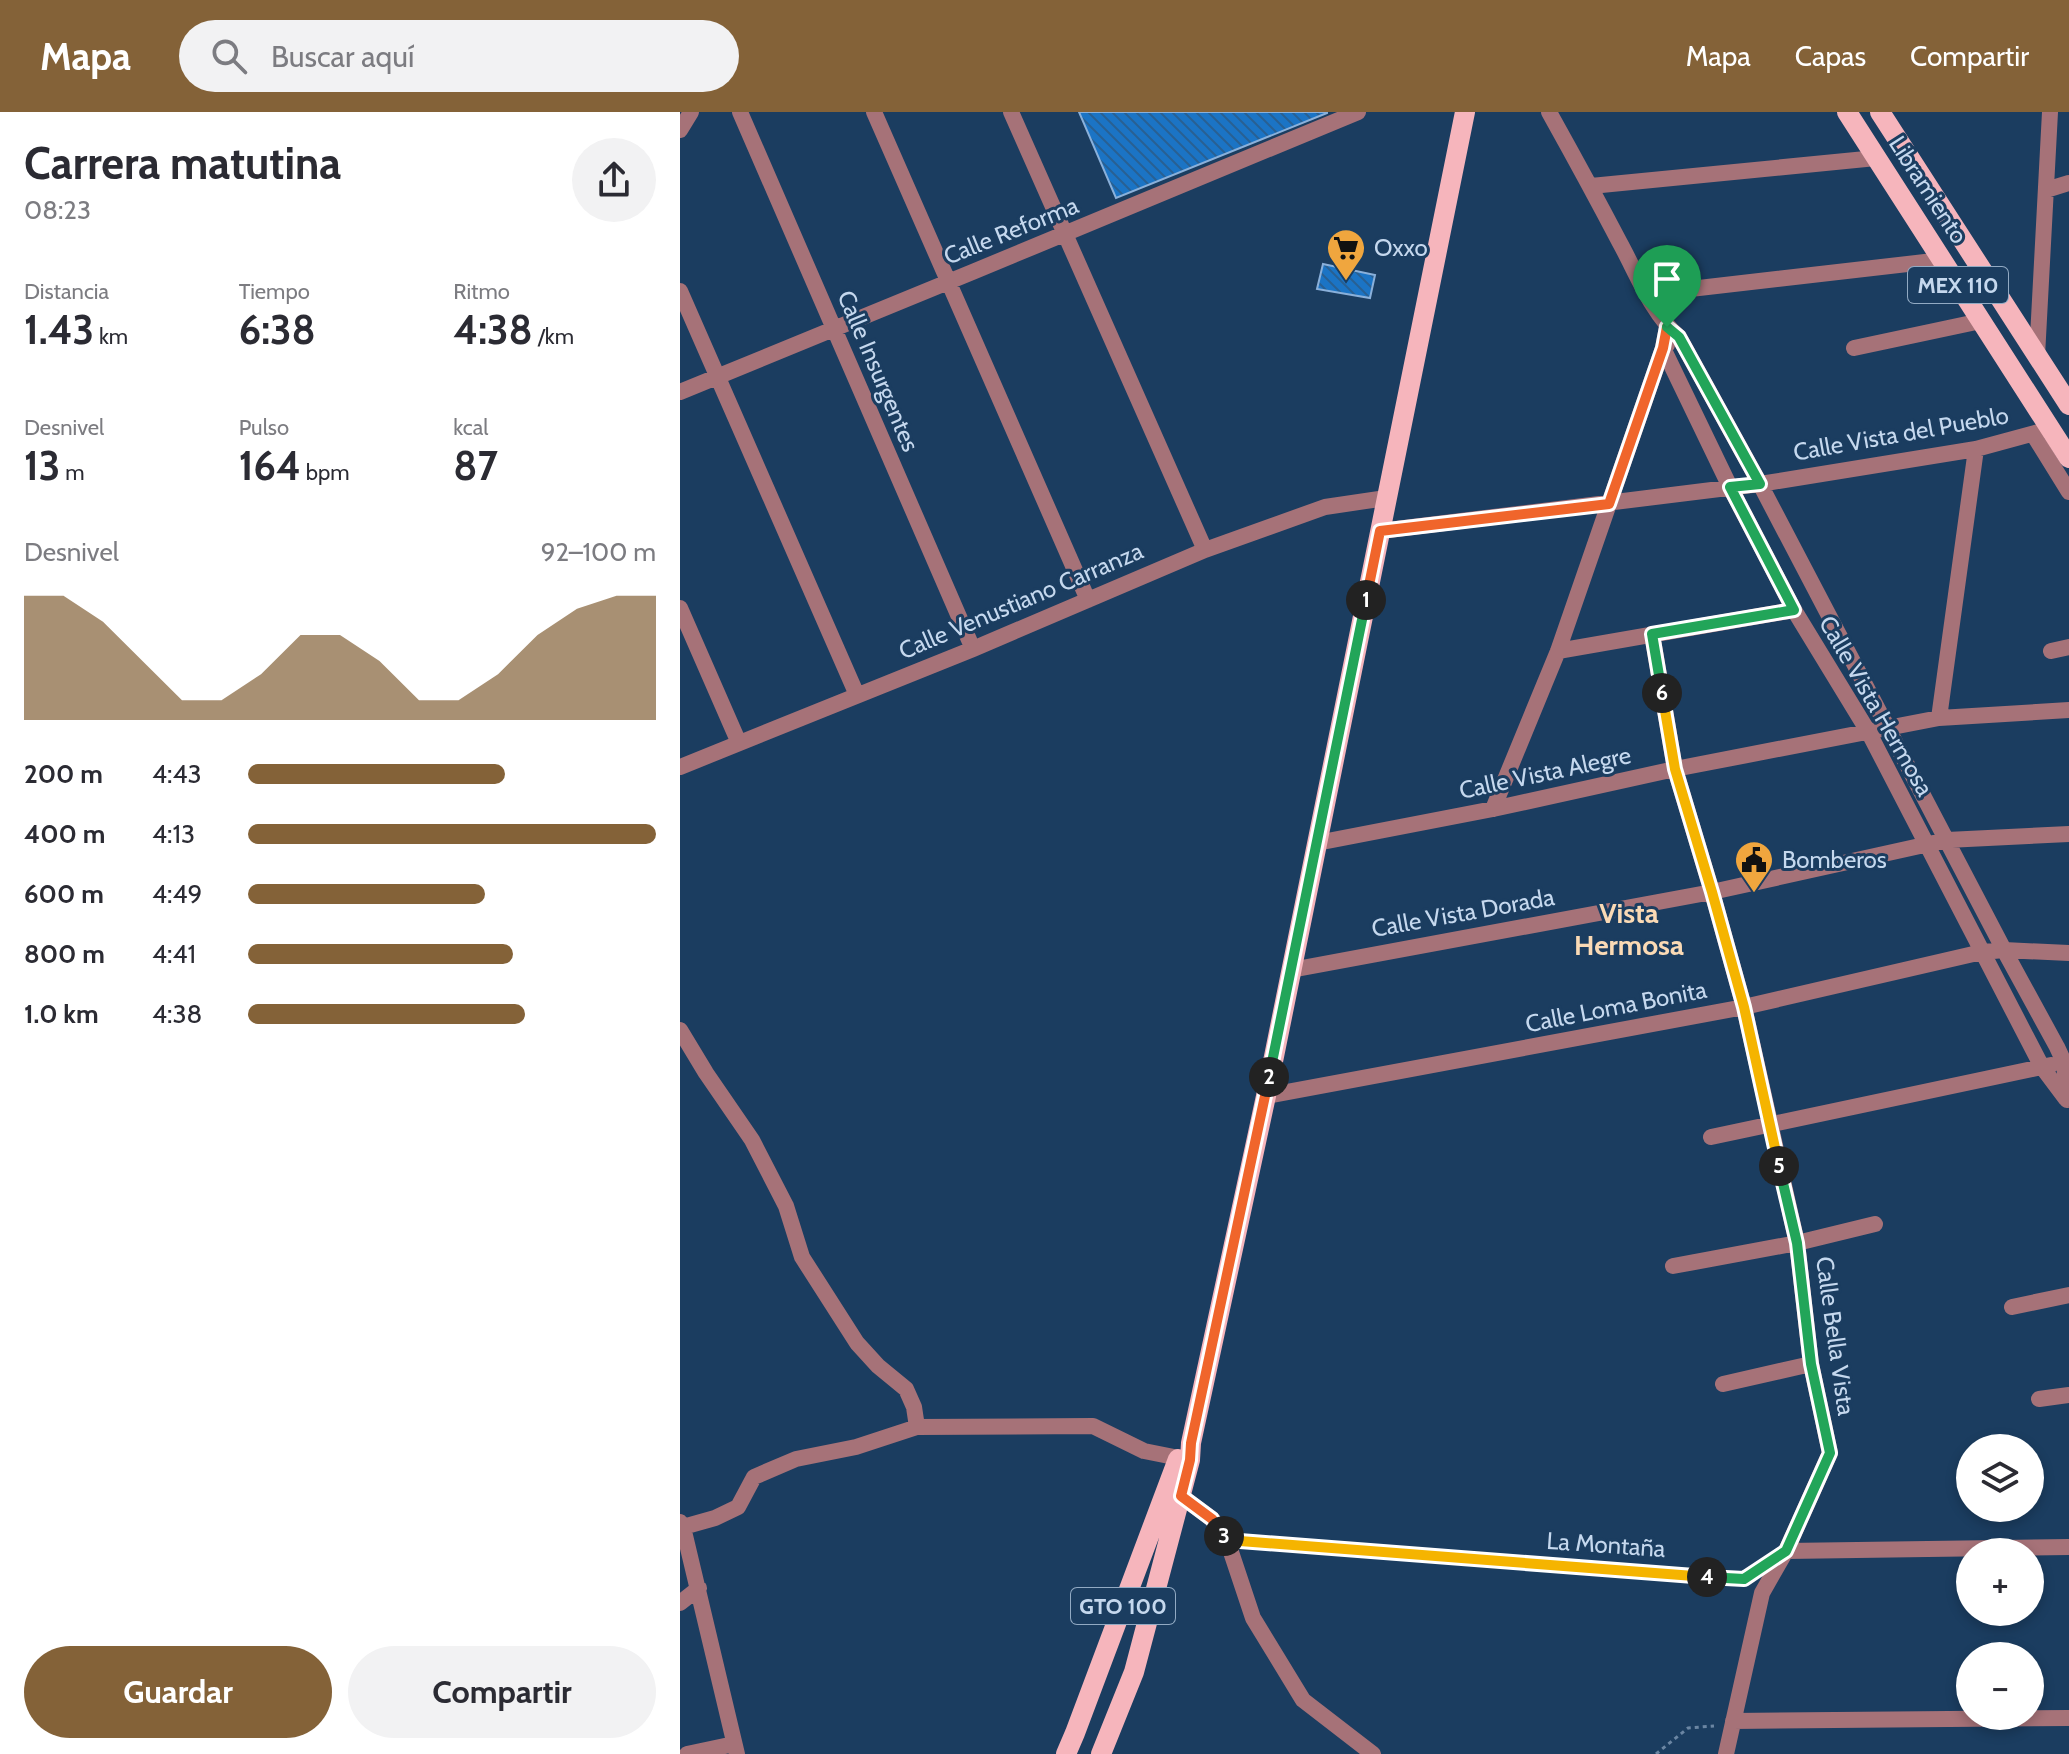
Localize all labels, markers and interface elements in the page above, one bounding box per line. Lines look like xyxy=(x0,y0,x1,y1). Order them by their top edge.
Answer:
search box xyxy=(179,20,739,92)
text: Mapa xyxy=(40,33,131,80)
icon: search xyxy=(207,34,251,78)
text: Buscar aquí xyxy=(271,38,414,75)
text: Mapa xyxy=(1686,39,1751,73)
text: Capas xyxy=(1795,39,1866,73)
text: Compartir xyxy=(1910,39,2029,73)
street label: Libramiento xyxy=(1883,131,1974,249)
text: Carrera matutina xyxy=(24,137,341,190)
button: share xyxy=(572,138,656,222)
street label: Calle Reforma xyxy=(939,190,1083,271)
text: 08:23 xyxy=(24,194,91,226)
supermarket icon: Oxxo xyxy=(1325,227,1367,282)
place label: Oxxo xyxy=(1374,233,1428,262)
pin xyxy=(1633,245,1701,327)
icon: arrive xyxy=(1645,257,1689,301)
road number: MEX 110 xyxy=(1908,267,2008,303)
text: Distancia xyxy=(24,278,109,305)
text: Tiempo xyxy=(239,278,310,305)
text: Ritmo xyxy=(453,278,510,305)
street label: Calle Insurgentes xyxy=(831,286,925,456)
text: 1.43 xyxy=(24,305,94,354)
text: 6:38 xyxy=(239,305,316,354)
text: 4:38 xyxy=(453,305,533,354)
text: km xyxy=(94,323,128,350)
text: /km xyxy=(533,323,574,350)
street label: Calle Vista del Pueblo xyxy=(1791,400,2011,467)
text: Desnivel xyxy=(24,414,104,441)
text: Pulso xyxy=(239,414,289,441)
text: kcal xyxy=(453,414,488,441)
text: 13 xyxy=(24,441,60,490)
text: 164 xyxy=(239,441,301,490)
text: 87 xyxy=(453,441,498,490)
text: m xyxy=(60,459,85,486)
text: bpm xyxy=(301,459,349,486)
text: Desnivel xyxy=(24,536,119,568)
text: 92–100 m xyxy=(541,536,656,568)
street label: Calle Venustiano Carranza xyxy=(894,536,1148,665)
pin: 1 xyxy=(1346,580,1386,620)
text: 1 xyxy=(1362,586,1370,613)
street label: Calle Vista Hermosa xyxy=(1813,611,1940,801)
pin: 6 xyxy=(1642,673,1682,713)
text: 6 xyxy=(1656,679,1668,706)
street label: Calle Vista Alegre xyxy=(1456,740,1633,805)
text: 200 m xyxy=(24,758,103,790)
text: 4:43 xyxy=(152,758,202,790)
text: 400 m xyxy=(24,818,105,850)
text: 4:13 xyxy=(152,818,195,850)
public building icon: Bomberos xyxy=(1733,839,1775,894)
place label: Bomberos xyxy=(1782,845,1887,874)
text: 600 m xyxy=(24,878,104,910)
text: 4:49 xyxy=(152,878,202,910)
street label: Calle Vista Dorada xyxy=(1369,882,1557,943)
district label: Vista Hermosa xyxy=(1574,896,1684,962)
text: 800 m xyxy=(24,938,105,970)
text: 4:41 xyxy=(152,938,196,970)
street label: Calle Loma Bonita xyxy=(1523,975,1709,1038)
text: 1.0 km xyxy=(24,998,99,1030)
text: 4:38 xyxy=(152,998,202,1030)
pin: 2 xyxy=(1249,1057,1289,1097)
text: 2 xyxy=(1263,1063,1275,1090)
pin: 5 xyxy=(1759,1146,1799,1186)
text: 5 xyxy=(1773,1152,1785,1179)
street label: Calle Bella Vista xyxy=(1810,1254,1861,1418)
map controls xyxy=(1956,1434,2044,1730)
button: layers xyxy=(1956,1434,2044,1522)
pin: 3 xyxy=(1204,1516,1244,1556)
text: 3 xyxy=(1218,1522,1230,1549)
street label: La Montaña xyxy=(1546,1526,1667,1563)
button: + xyxy=(1956,1538,2044,1626)
pin: 4 xyxy=(1687,1557,1727,1597)
text: 4 xyxy=(1700,1563,1714,1590)
road number: GTO 100 xyxy=(1071,1588,1175,1624)
button: − xyxy=(1956,1642,2044,1730)
button: Guardar xyxy=(24,1646,332,1738)
button: Compartir xyxy=(348,1646,656,1738)

